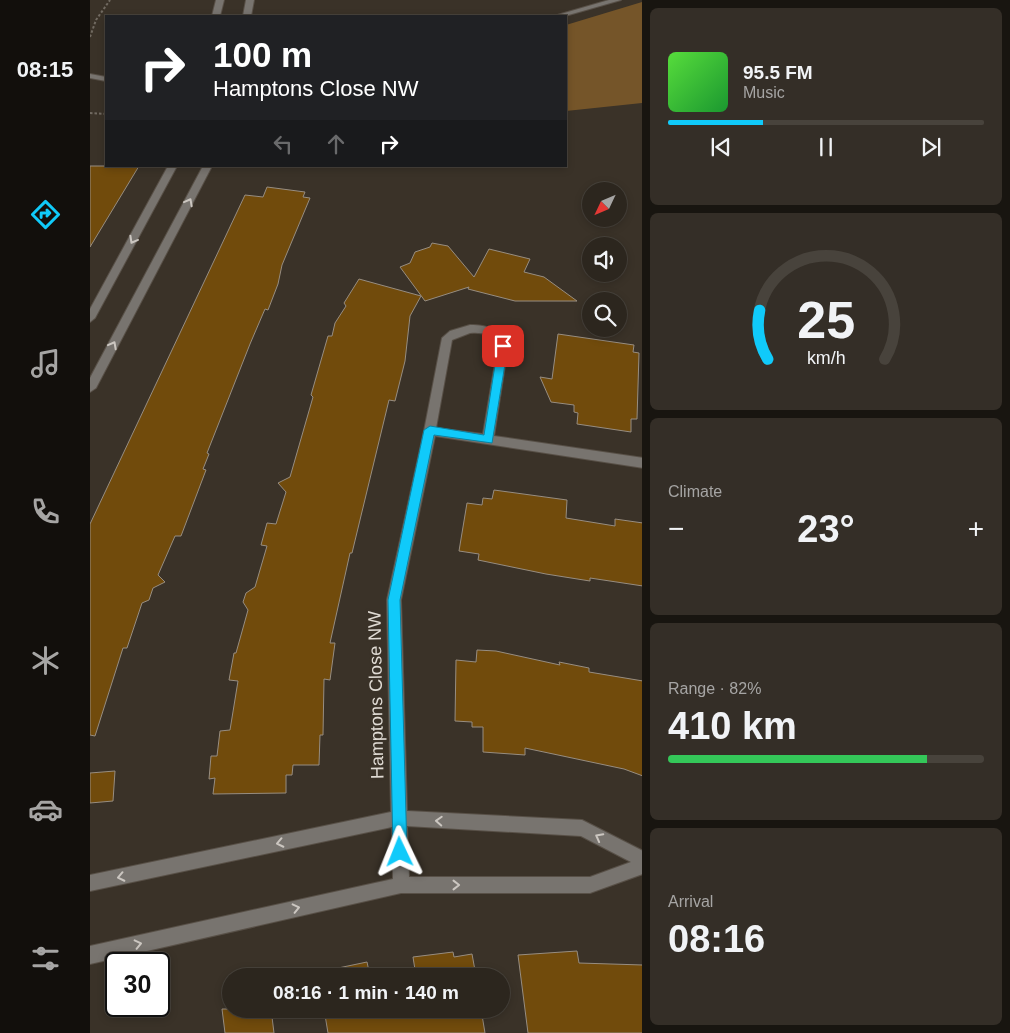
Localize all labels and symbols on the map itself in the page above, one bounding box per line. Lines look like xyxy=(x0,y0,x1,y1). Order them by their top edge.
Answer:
north arrow xyxy=(582,182,628,228)
one-way arrow xyxy=(183,198,193,207)
one-way arrow xyxy=(129,234,139,243)
pin xyxy=(482,325,524,367)
one-way arrow xyxy=(107,341,117,350)
street label: Hamptons Close NW xyxy=(365,611,387,779)
one-way arrow xyxy=(435,815,443,826)
position arrow xyxy=(373,825,425,877)
one-way arrow xyxy=(596,834,605,844)
one-way arrow xyxy=(275,838,284,848)
one-way arrow xyxy=(116,871,125,881)
one-way arrow xyxy=(452,880,460,890)
one-way arrow xyxy=(292,904,301,914)
one-way arrow xyxy=(133,939,142,950)
speed limit sign: 30 xyxy=(105,952,170,1017)

